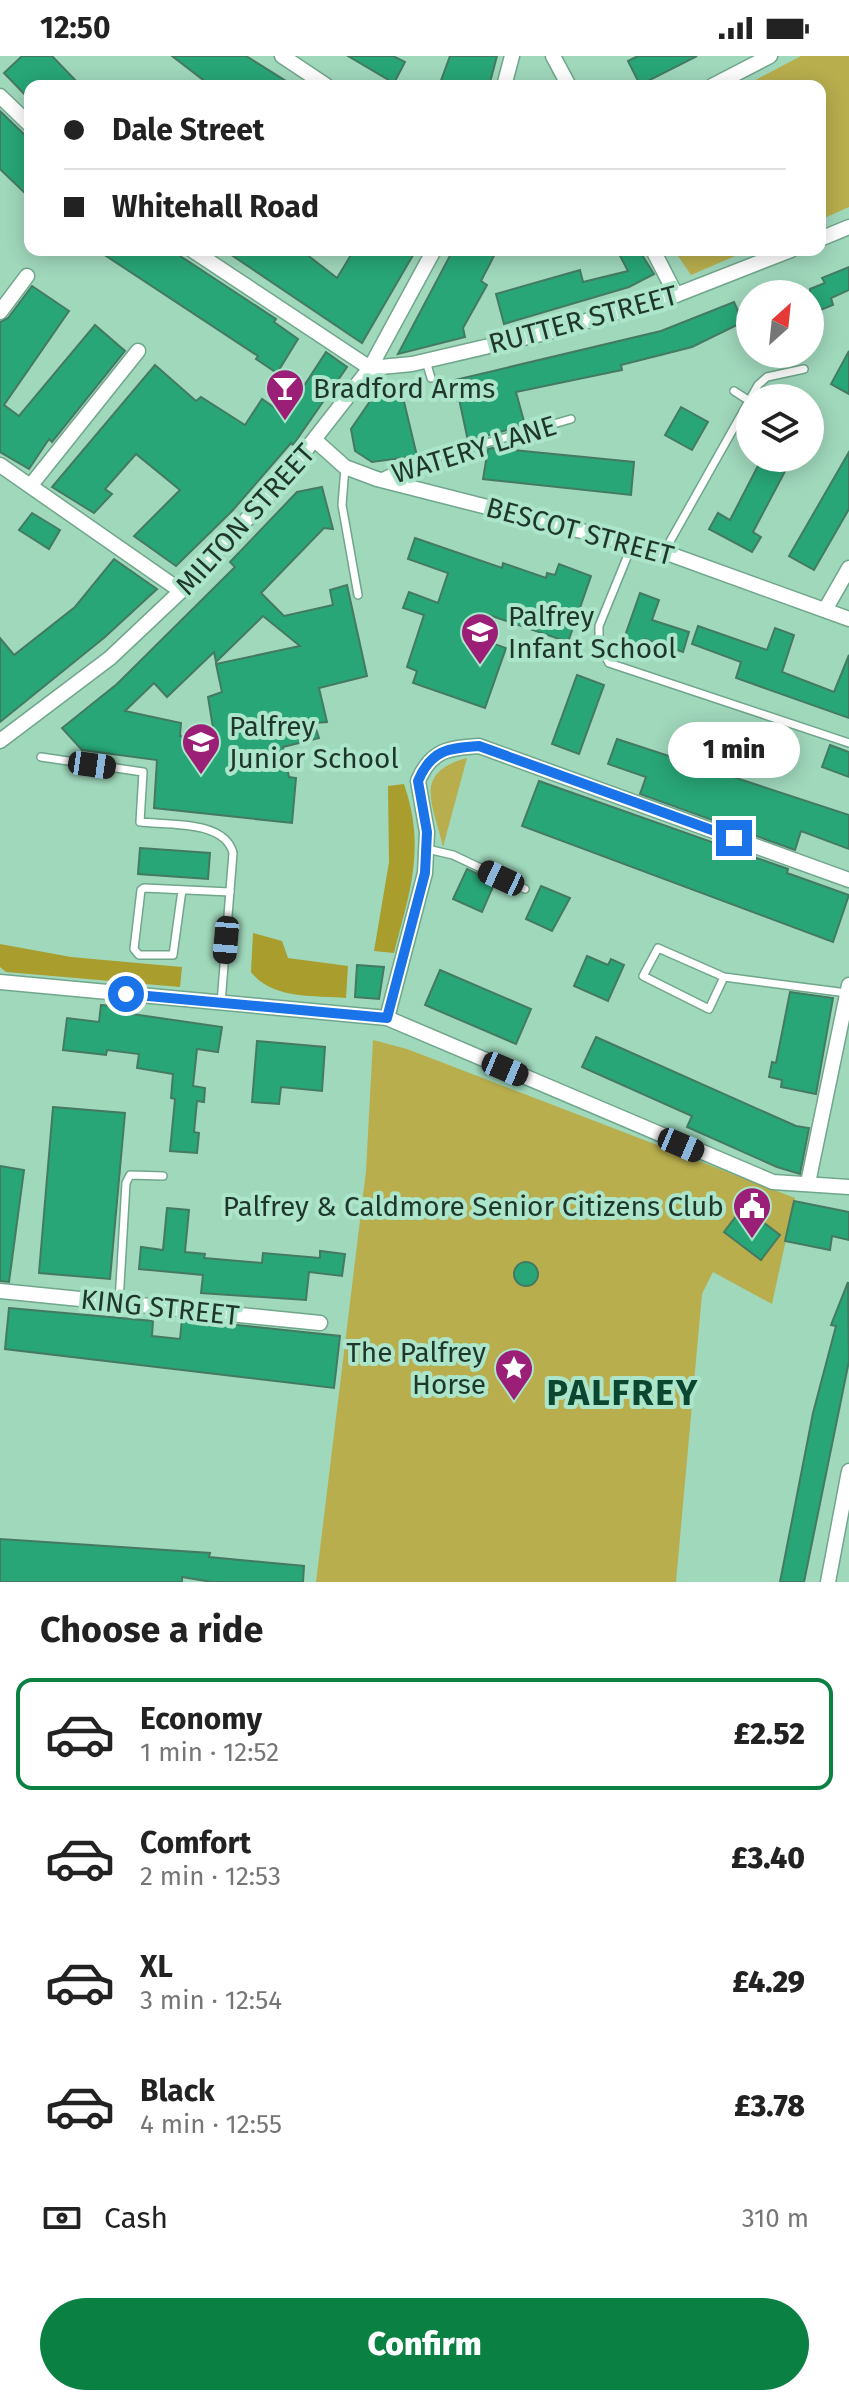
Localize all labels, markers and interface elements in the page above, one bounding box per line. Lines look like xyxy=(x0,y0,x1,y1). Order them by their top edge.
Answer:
text: 12:50 xyxy=(40,10,111,46)
text: Dale Street xyxy=(112,112,264,148)
text: Whitehall Road xyxy=(112,189,319,225)
street label: RUTTER STREET xyxy=(485,278,682,361)
north arrow xyxy=(736,280,824,368)
map controls xyxy=(736,280,824,472)
bar icon: Bradford Arms xyxy=(264,367,306,422)
place label: Bradford Arms xyxy=(313,372,495,405)
button: layers xyxy=(736,384,824,472)
street label: WATERY LANE xyxy=(388,409,560,490)
street label: MILTON STREET xyxy=(169,437,322,602)
street label: BESCOT STREET xyxy=(482,491,678,573)
place label: Palfrey Infant School xyxy=(508,600,677,665)
school or university icon: Palfrey Infant School xyxy=(459,611,501,666)
place label: Palfrey Junior School xyxy=(229,710,399,775)
school or university icon: Palfrey Junior School xyxy=(180,721,222,776)
callout: 1 min xyxy=(668,722,800,778)
text: 1 min xyxy=(703,734,765,765)
car xyxy=(67,750,117,780)
route end xyxy=(716,820,752,856)
car xyxy=(474,857,528,899)
car xyxy=(212,915,240,965)
route start xyxy=(108,976,144,1012)
car xyxy=(478,1049,532,1089)
car xyxy=(654,1125,708,1165)
public building icon: Palfrey & Caldmore Senior Citizens Club xyxy=(731,1185,773,1240)
place label: Palfrey & Caldmore Senior Citizens Club xyxy=(223,1190,724,1223)
street label: KING STREET xyxy=(79,1283,241,1332)
place label: The Palfrey Horse xyxy=(346,1336,486,1401)
place icon: The Palfrey Horse xyxy=(493,1347,535,1402)
district label: PALFREY xyxy=(546,1371,700,1415)
text: Choose a ride xyxy=(40,1608,263,1652)
icon: car xyxy=(44,1698,116,1770)
text: Economy xyxy=(140,1701,262,1737)
text: £2.52 xyxy=(734,1716,805,1752)
text: 1 min · 12:52 xyxy=(140,1737,279,1768)
icon: car xyxy=(44,1822,116,1894)
text: Comfort xyxy=(140,1825,251,1861)
text: £3.40 xyxy=(731,1840,805,1876)
text: 2 min · 12:53 xyxy=(140,1861,281,1892)
icon: car xyxy=(44,1946,116,2018)
text: XL xyxy=(140,1949,173,1985)
text: £4.29 xyxy=(733,1964,805,2000)
text: 3 min · 12:54 xyxy=(140,1985,282,2016)
icon: car xyxy=(44,2070,116,2142)
text: Black xyxy=(140,2073,215,2109)
text: £3.78 xyxy=(734,2088,805,2124)
text: 4 min · 12:55 xyxy=(140,2109,282,2140)
icon: cash xyxy=(40,2196,84,2240)
text: Cash xyxy=(104,2200,168,2236)
text: 310 m xyxy=(742,2203,809,2234)
button: Confirm xyxy=(40,2298,809,2390)

